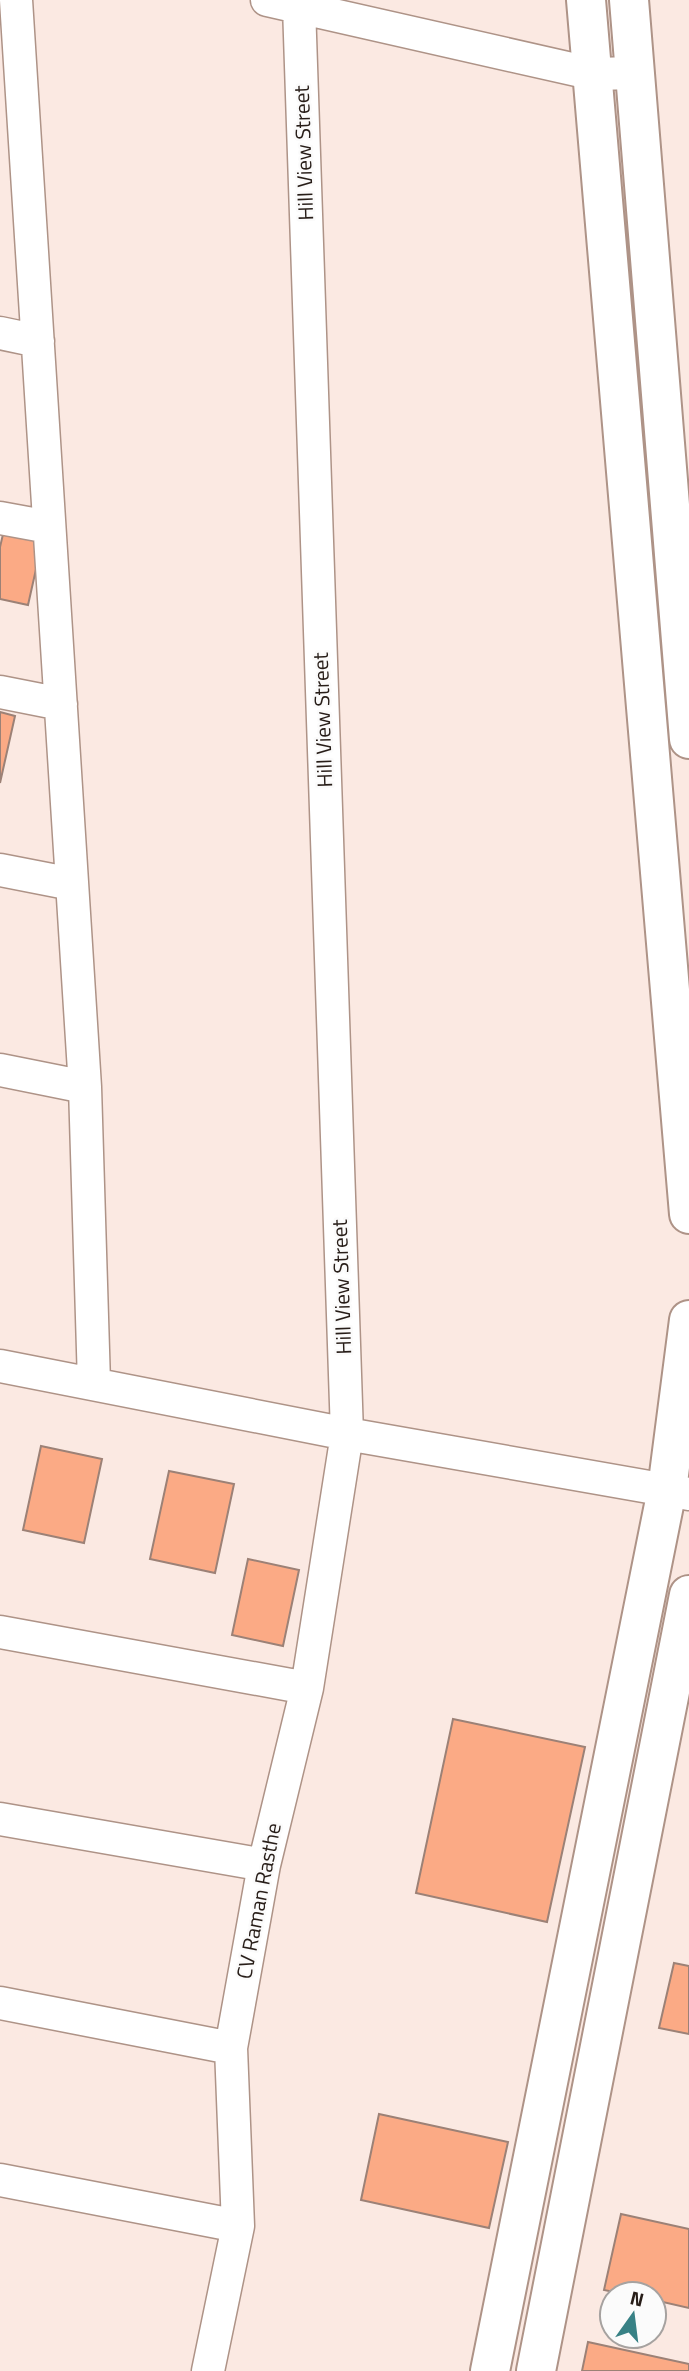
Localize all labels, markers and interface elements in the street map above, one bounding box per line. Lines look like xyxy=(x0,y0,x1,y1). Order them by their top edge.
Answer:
street label: Hill View Street xyxy=(285,84,321,221)
street label: Hill View Street xyxy=(304,651,340,788)
street label: Hill View Street xyxy=(323,1218,359,1355)
street label: CV Raman Rasthe xyxy=(227,1820,289,1981)
north arrow xyxy=(598,2280,668,2350)
text: N xyxy=(627,2282,647,2314)

